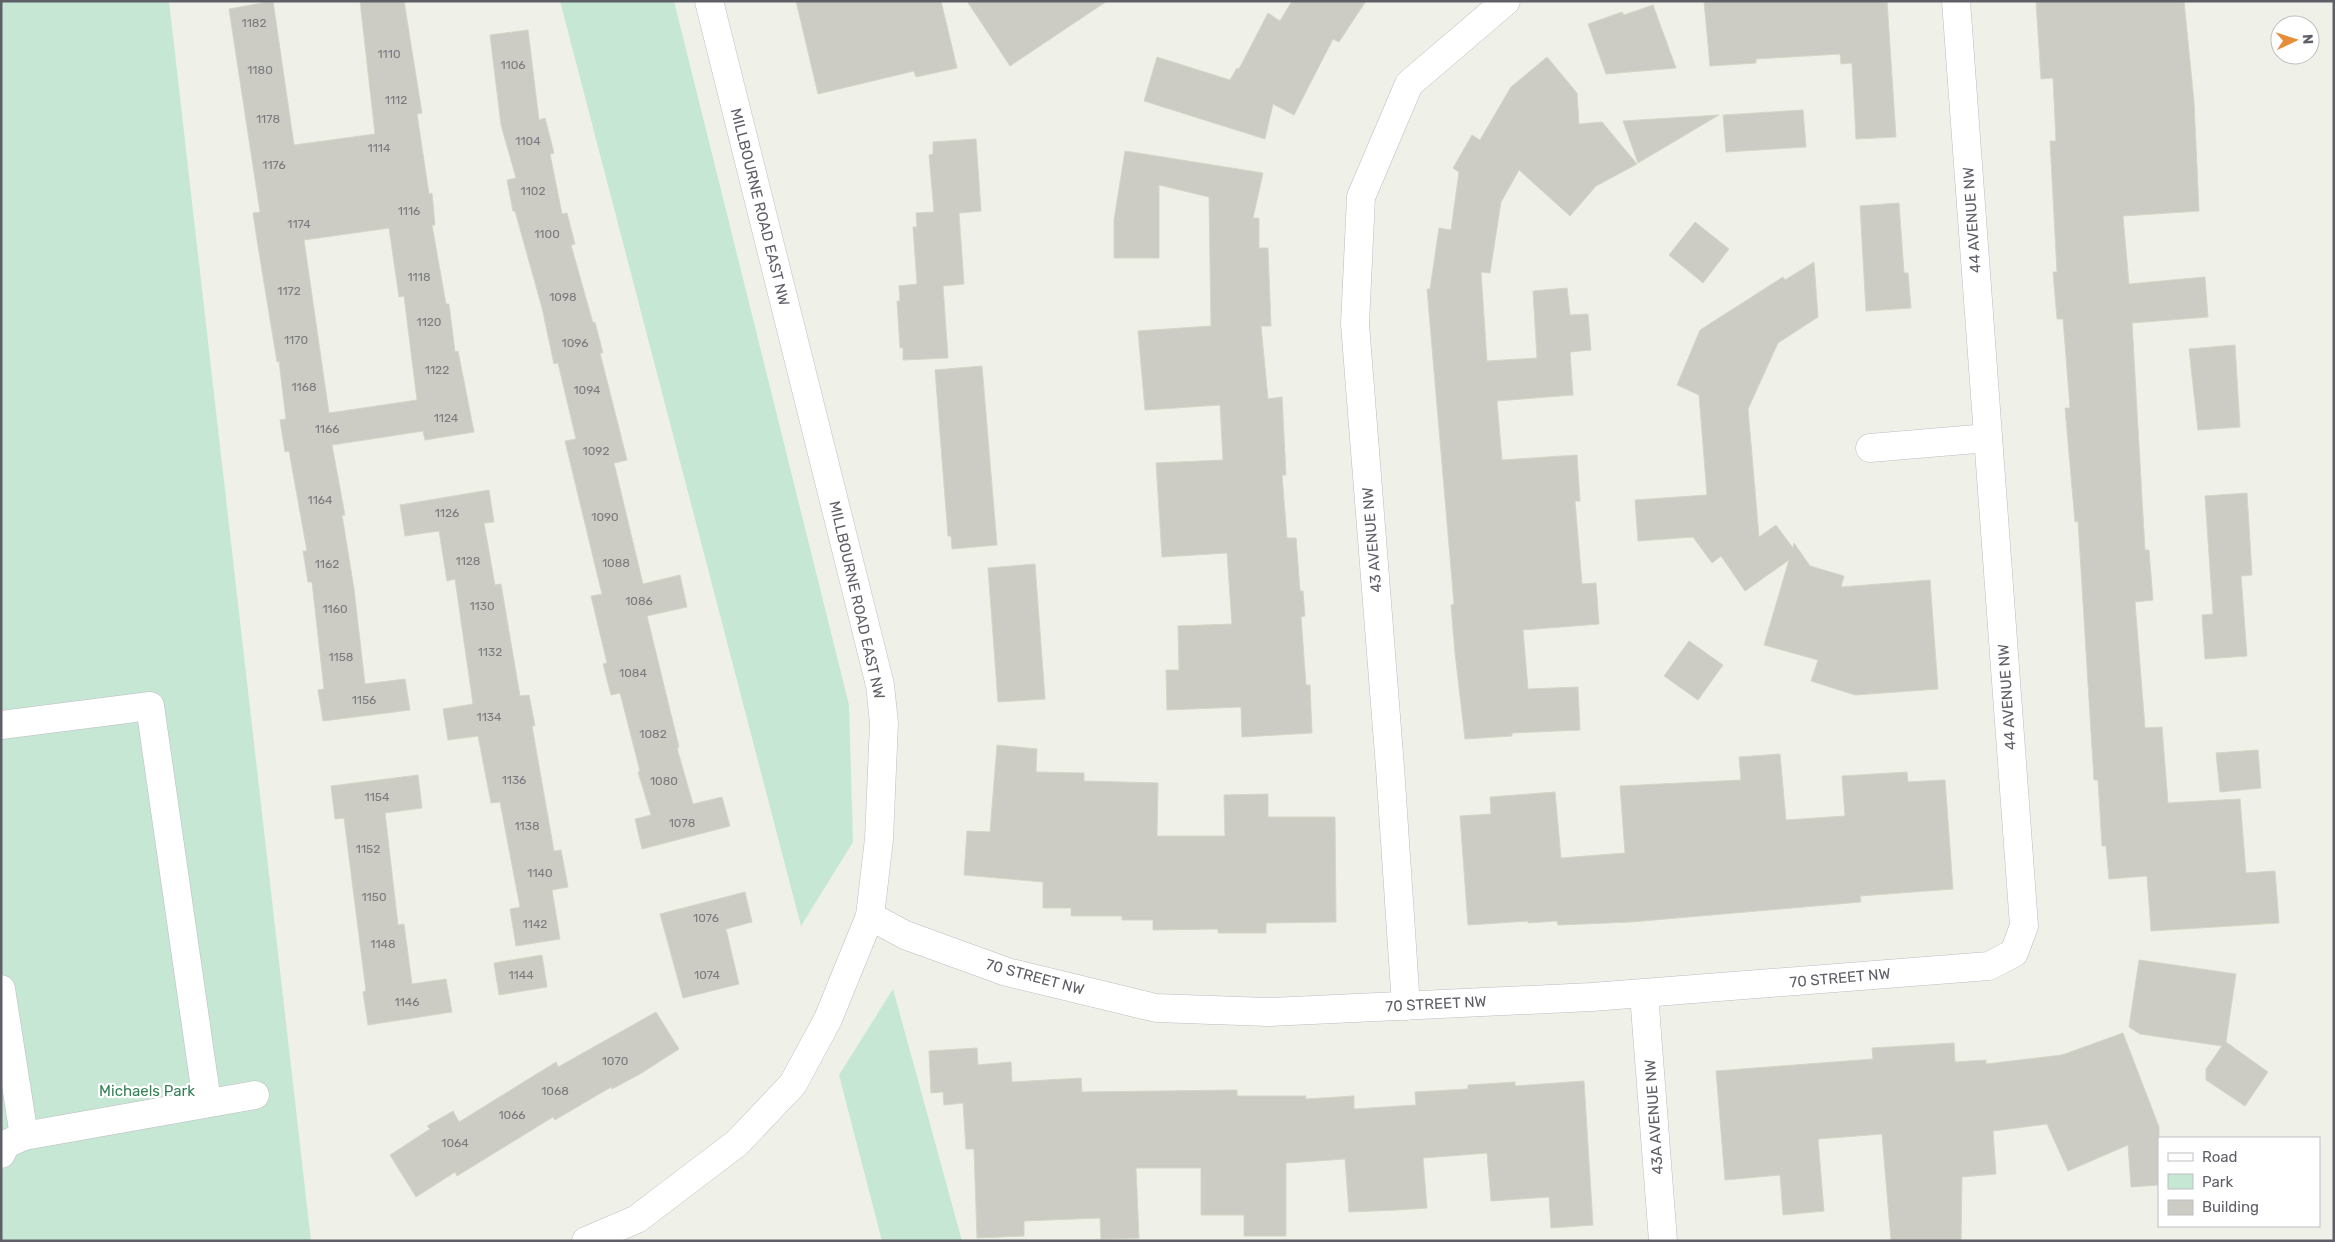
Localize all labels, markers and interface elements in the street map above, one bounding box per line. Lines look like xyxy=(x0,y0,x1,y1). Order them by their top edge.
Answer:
north arrow xyxy=(2270,15,2320,65)
house number: 1182 xyxy=(242,16,266,30)
text: N xyxy=(2299,34,2316,45)
house number: 1110 xyxy=(377,47,401,61)
house number: 1106 xyxy=(500,58,526,72)
house number: 1180 xyxy=(247,63,273,77)
house number: 1112 xyxy=(385,93,407,107)
street label: MILLBOURNE ROAD EAST NW xyxy=(727,106,793,308)
house number: 1178 xyxy=(256,112,280,126)
house number: 1104 xyxy=(515,134,541,148)
house number: 1114 xyxy=(368,141,391,155)
house number: 1176 xyxy=(262,158,286,172)
street label: 44 AVENUE NW xyxy=(1959,166,1985,274)
house number: 1102 xyxy=(521,184,545,198)
house number: 1116 xyxy=(398,204,420,218)
house number: 1174 xyxy=(287,217,311,231)
house number: 1100 xyxy=(534,227,560,241)
house number: 1118 xyxy=(407,270,431,284)
house number: 1172 xyxy=(277,284,301,298)
house number: 1098 xyxy=(549,290,577,304)
house number: 1120 xyxy=(417,315,441,329)
house number: 1170 xyxy=(284,333,308,347)
house number: 1096 xyxy=(562,336,589,350)
house number: 1122 xyxy=(425,363,449,377)
house number: 1168 xyxy=(291,380,317,394)
house number: 1094 xyxy=(573,383,601,397)
house number: 1124 xyxy=(434,411,459,425)
house number: 1166 xyxy=(315,422,339,436)
house number: 1092 xyxy=(583,444,609,458)
street label: 43 AVENUE NW xyxy=(1358,486,1386,594)
house number: 1164 xyxy=(308,493,333,507)
street label: MILLBOURNE ROAD EAST NW xyxy=(825,499,889,701)
house number: 1126 xyxy=(435,506,459,520)
house number: 1090 xyxy=(591,510,619,524)
house number: 1128 xyxy=(456,554,480,568)
house number: 1088 xyxy=(602,556,630,570)
house number: 1162 xyxy=(315,557,339,571)
house number: 1086 xyxy=(625,594,653,608)
house number: 1130 xyxy=(469,599,495,613)
house number: 1160 xyxy=(322,602,348,616)
street label: 44 AVENUE NW xyxy=(1994,643,2020,751)
house number: 1132 xyxy=(478,645,502,659)
house number: 1158 xyxy=(328,650,354,664)
house number: 1084 xyxy=(619,666,647,680)
house number: 1156 xyxy=(352,693,376,707)
house number: 1134 xyxy=(477,710,502,724)
house number: 1082 xyxy=(639,727,667,741)
house number: 1136 xyxy=(502,773,526,787)
house number: 1080 xyxy=(650,774,678,788)
house number: 1154 xyxy=(365,790,390,804)
house number: 1078 xyxy=(669,816,695,830)
house number: 1138 xyxy=(514,819,540,833)
house number: 1152 xyxy=(356,842,380,856)
house number: 1140 xyxy=(527,866,553,880)
house number: 1150 xyxy=(361,890,387,904)
house number: 1076 xyxy=(693,911,719,925)
house number: 1142 xyxy=(523,917,547,931)
house number: 1148 xyxy=(370,937,396,951)
street label: 70 STREET NW xyxy=(984,955,1086,999)
street label: 70 STREET NW xyxy=(1789,965,1891,991)
house number: 1144 xyxy=(508,968,534,982)
house number: 1074 xyxy=(694,968,721,982)
street label: 70 STREET NW xyxy=(1385,992,1487,1016)
house number: 1146 xyxy=(395,995,419,1009)
house number: 1070 xyxy=(602,1054,628,1068)
street label: 43A AVENUE NW xyxy=(1641,1059,1667,1175)
park label: Michaels Park xyxy=(99,1082,195,1100)
house number: 1068 xyxy=(541,1084,569,1098)
house number: 1066 xyxy=(498,1108,526,1122)
house number: 1064 xyxy=(441,1136,469,1150)
legend xyxy=(2158,1137,2320,1227)
text: Road xyxy=(2202,1148,2238,1166)
text: Park xyxy=(2202,1173,2233,1191)
text: Building xyxy=(2202,1198,2259,1216)

